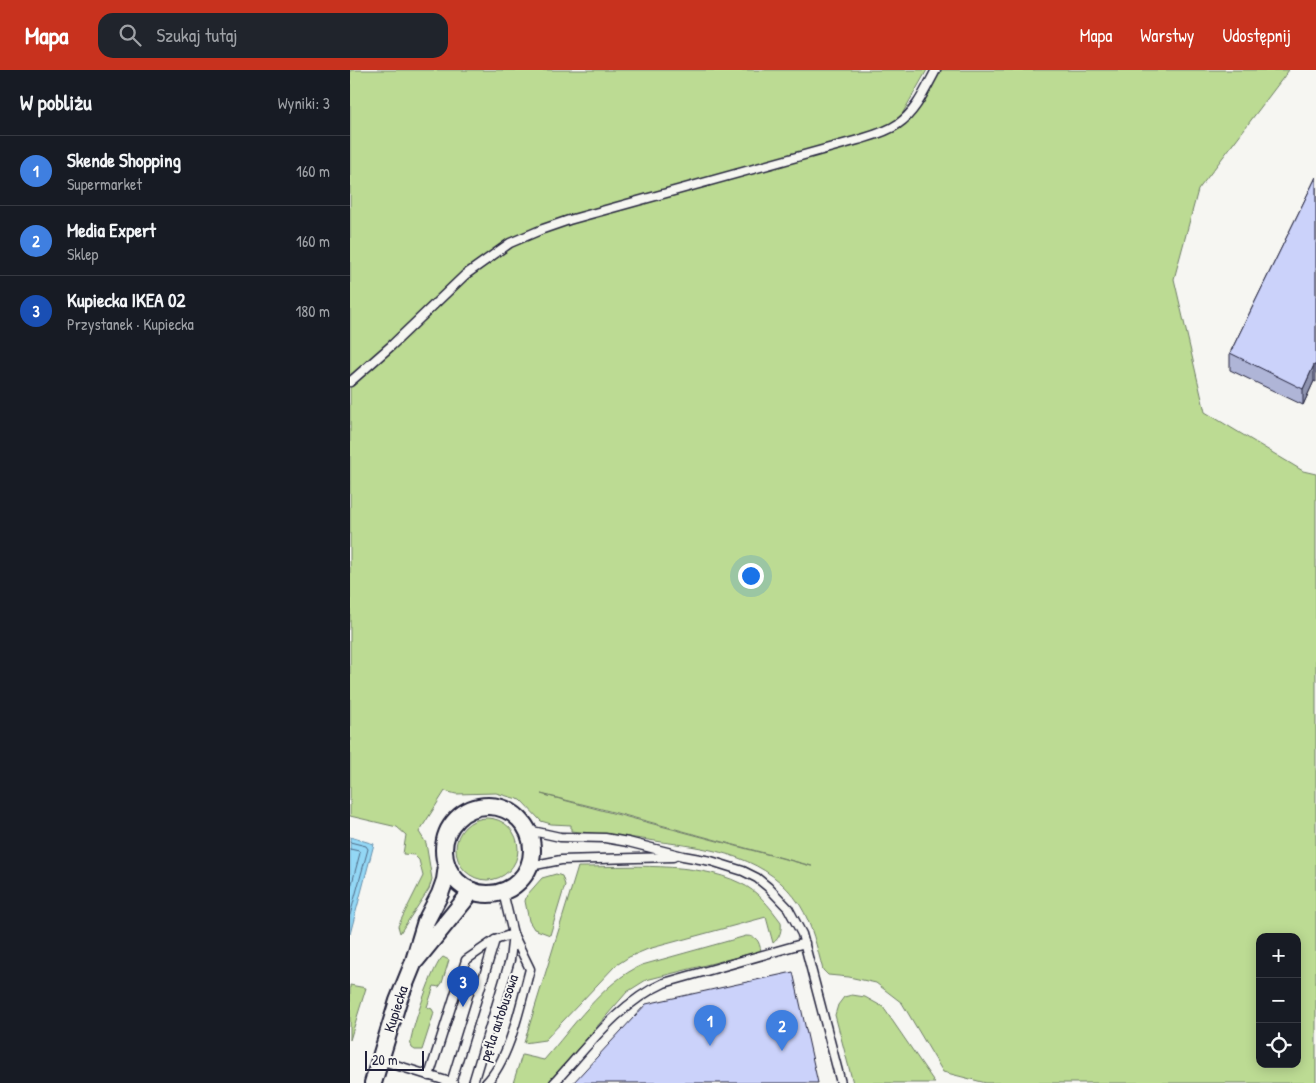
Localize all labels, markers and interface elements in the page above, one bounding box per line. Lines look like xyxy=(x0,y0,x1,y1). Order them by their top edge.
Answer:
search box xyxy=(98,13,448,58)
text: Mapa xyxy=(25,19,68,51)
icon: search xyxy=(116,21,144,49)
text: Szukaj tutaj xyxy=(156,22,238,48)
text: Mapa xyxy=(1080,23,1112,48)
text: Warstwy xyxy=(1140,23,1194,48)
text: Udostępnij xyxy=(1222,23,1291,48)
text: W pobliżu xyxy=(20,88,92,117)
text: Wyniki: 3 xyxy=(278,92,330,114)
text: Skende Shopping xyxy=(67,147,181,173)
text: 1 xyxy=(33,160,39,182)
text: 160 m xyxy=(296,160,330,182)
text: Supermarket xyxy=(67,173,142,195)
text: Media Expert xyxy=(67,217,156,243)
text: 2 xyxy=(32,230,40,252)
text: 160 m xyxy=(296,230,330,252)
text: Sklep xyxy=(67,243,98,265)
text: Kupiecka IKEA 02 xyxy=(67,287,185,313)
text: 3 xyxy=(32,300,40,322)
text: 180 m xyxy=(296,300,330,322)
text: Przystanek · Kupiecka xyxy=(67,313,194,335)
your location xyxy=(738,563,764,589)
map controls xyxy=(1256,933,1301,1068)
button: + xyxy=(1256,933,1301,978)
pin: 3 xyxy=(447,966,479,1007)
street label: pętla autobusowa xyxy=(474,971,523,1064)
button: − xyxy=(1256,978,1301,1023)
street label: Kupiecka xyxy=(378,983,413,1035)
pin: 1 xyxy=(694,1005,726,1046)
pin: 2 xyxy=(766,1010,798,1051)
button: locate xyxy=(1256,1023,1301,1068)
scale bar xyxy=(365,1048,424,1071)
text: 20 m xyxy=(372,1050,398,1069)

